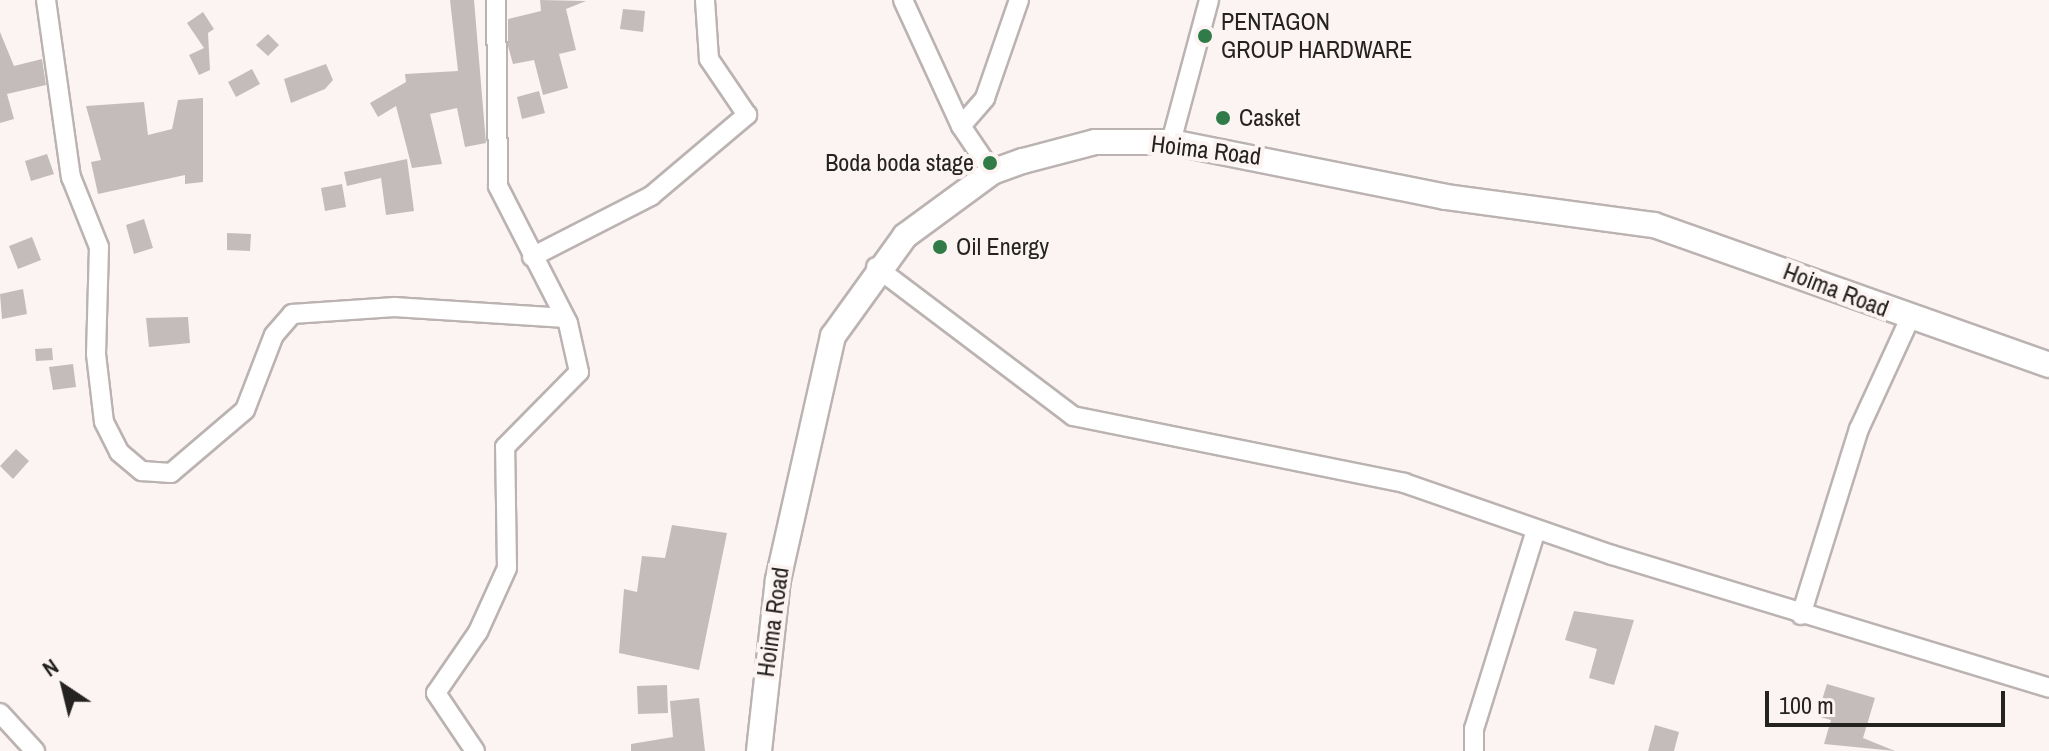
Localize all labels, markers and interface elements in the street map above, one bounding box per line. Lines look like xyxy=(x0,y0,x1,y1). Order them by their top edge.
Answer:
place label: PENTAGON GROUP HARDWARE xyxy=(1221,8,1413,64)
marker: PENTAGON GROUP HARDWARE xyxy=(1196,27,1214,45)
place label: Casket xyxy=(1239,104,1300,132)
marker: Casket xyxy=(1214,109,1232,127)
street label: Hoima Road xyxy=(1149,129,1263,171)
place label: Boda boda stage xyxy=(825,149,974,177)
marker: Boda boda stage xyxy=(981,154,999,172)
place label: Oil Energy xyxy=(956,233,1049,261)
marker: Oil Energy xyxy=(931,238,949,256)
street label: Hoima Road xyxy=(1779,257,1893,323)
street label: Hoima Road xyxy=(751,565,795,679)
north arrow xyxy=(24,647,104,727)
text: N xyxy=(36,651,64,683)
scale bar xyxy=(1769,675,2009,725)
text: 100 m xyxy=(1779,689,1834,721)

